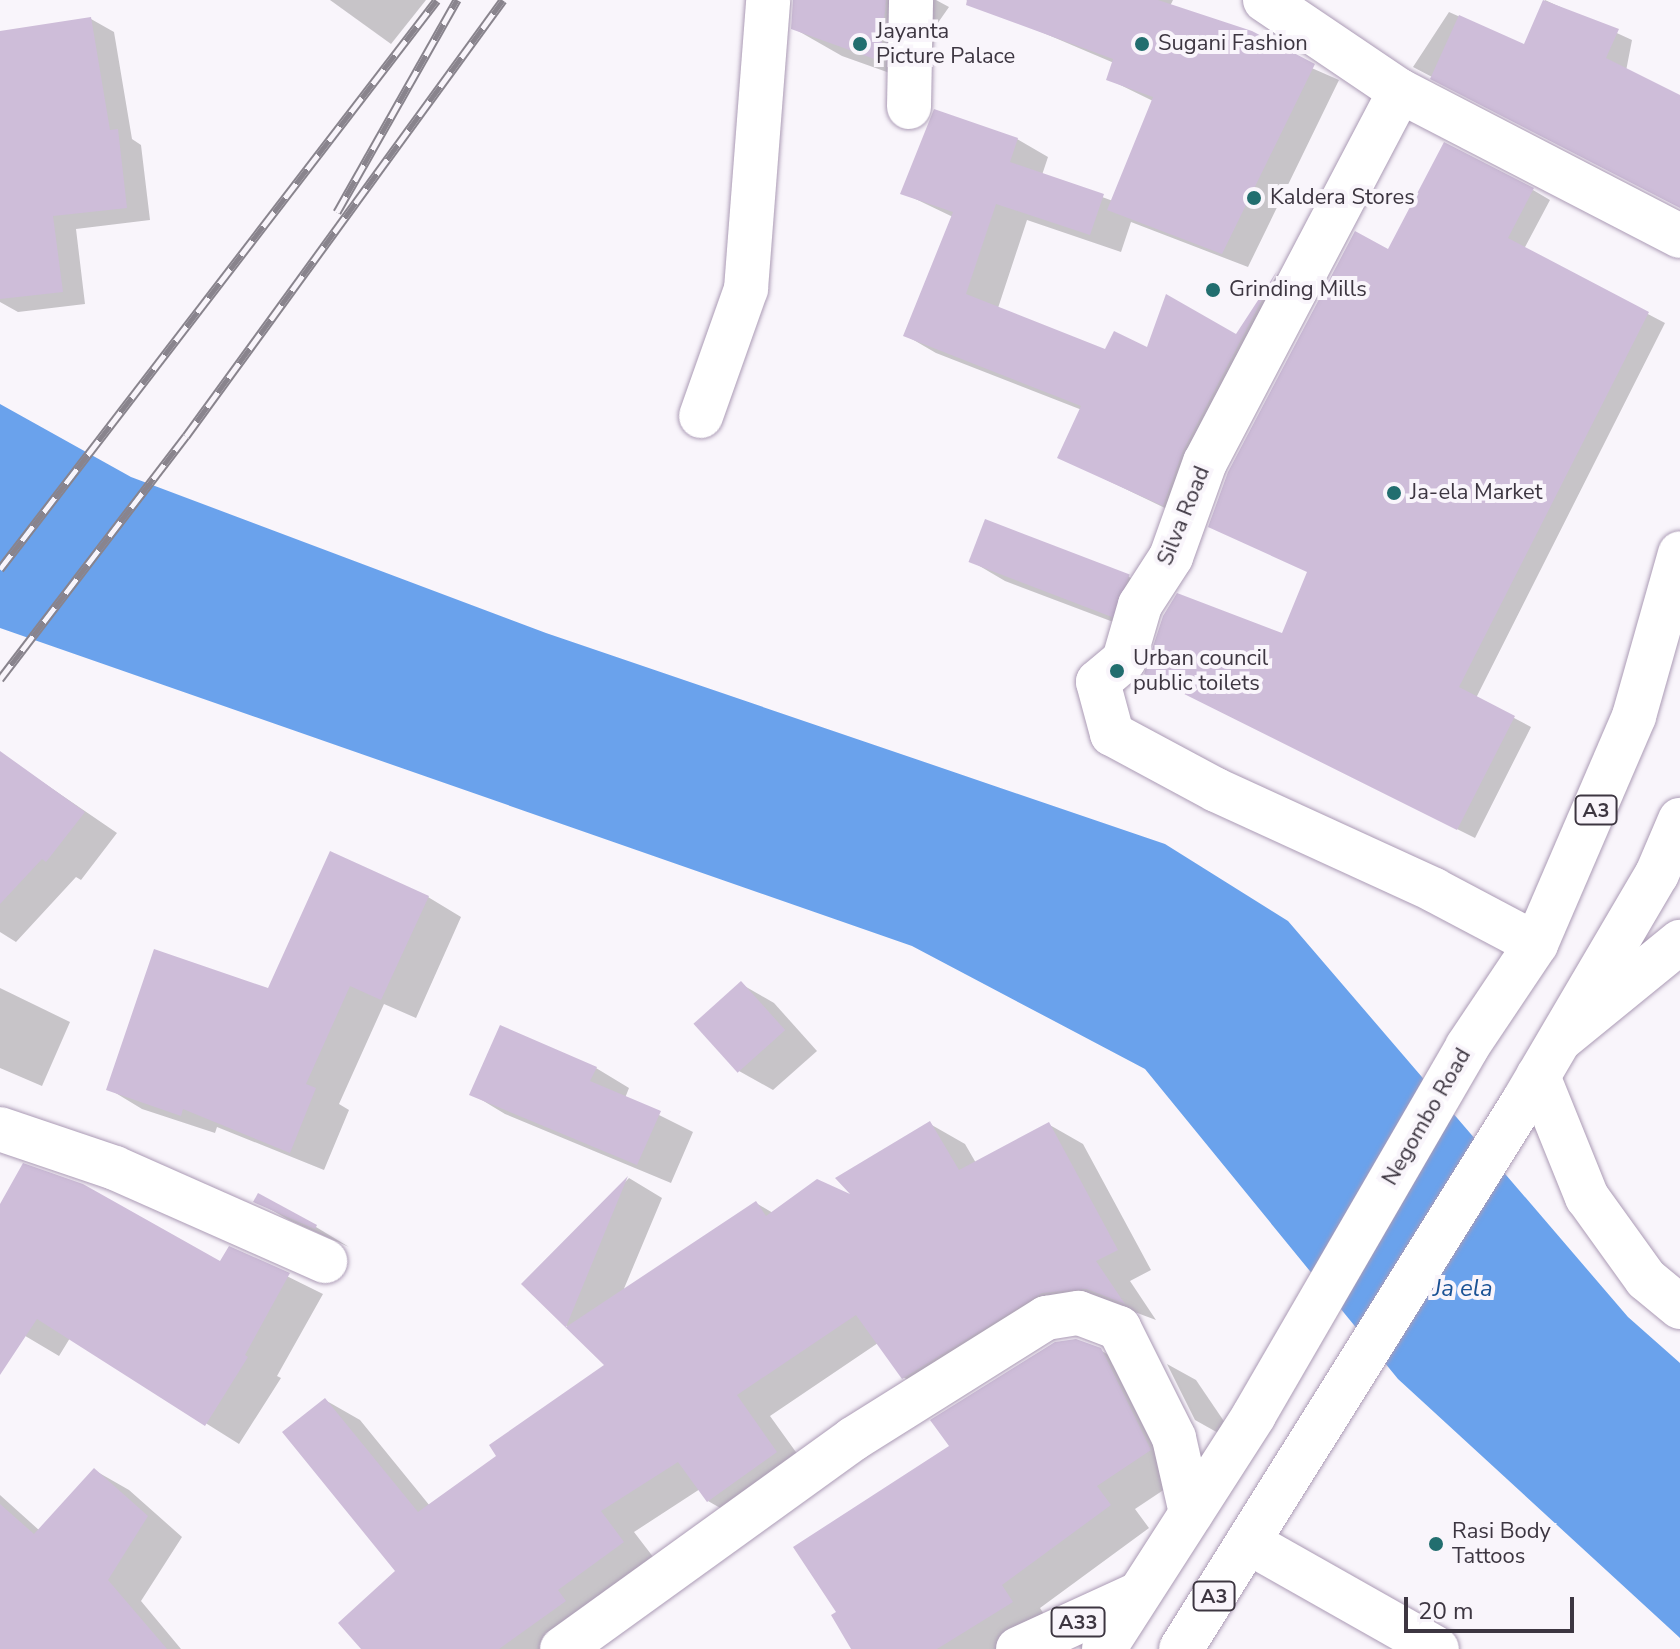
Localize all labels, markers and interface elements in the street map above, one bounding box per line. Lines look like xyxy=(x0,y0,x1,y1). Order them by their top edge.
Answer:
place label: Jayanta Picture Palace xyxy=(876,18,1015,70)
place label: Sugani Fashion xyxy=(1158,31,1308,57)
marker: Jayanta Picture Palace xyxy=(851,35,869,53)
marker: Sugani Fashion xyxy=(1133,35,1151,53)
place label: Kaldera Stores xyxy=(1270,185,1415,211)
marker: Kaldera Stores xyxy=(1245,189,1263,207)
place label: Grinding Mills xyxy=(1229,277,1367,303)
marker: Grinding Mills xyxy=(1204,281,1222,299)
street label: Silva Road xyxy=(1152,463,1216,569)
place label: Ja-ela Market xyxy=(1410,480,1542,506)
marker: Ja-ela Market xyxy=(1385,484,1403,502)
place label: Urban council public toilets xyxy=(1133,645,1268,696)
marker: Urban council public toilets xyxy=(1108,662,1126,680)
road number: A3 xyxy=(1574,794,1618,826)
street label: Negombo Road xyxy=(1377,1044,1477,1190)
water label: Ja ela xyxy=(1433,1275,1493,1303)
place label: Rasi Body Tattoos xyxy=(1452,1518,1551,1570)
marker: Rasi Body Tattoos xyxy=(1427,1535,1445,1553)
road number: A3 xyxy=(1192,1580,1236,1612)
scale bar xyxy=(1408,1581,1578,1631)
text: 20 m xyxy=(1418,1595,1474,1627)
road number: A33 xyxy=(1050,1606,1106,1638)

